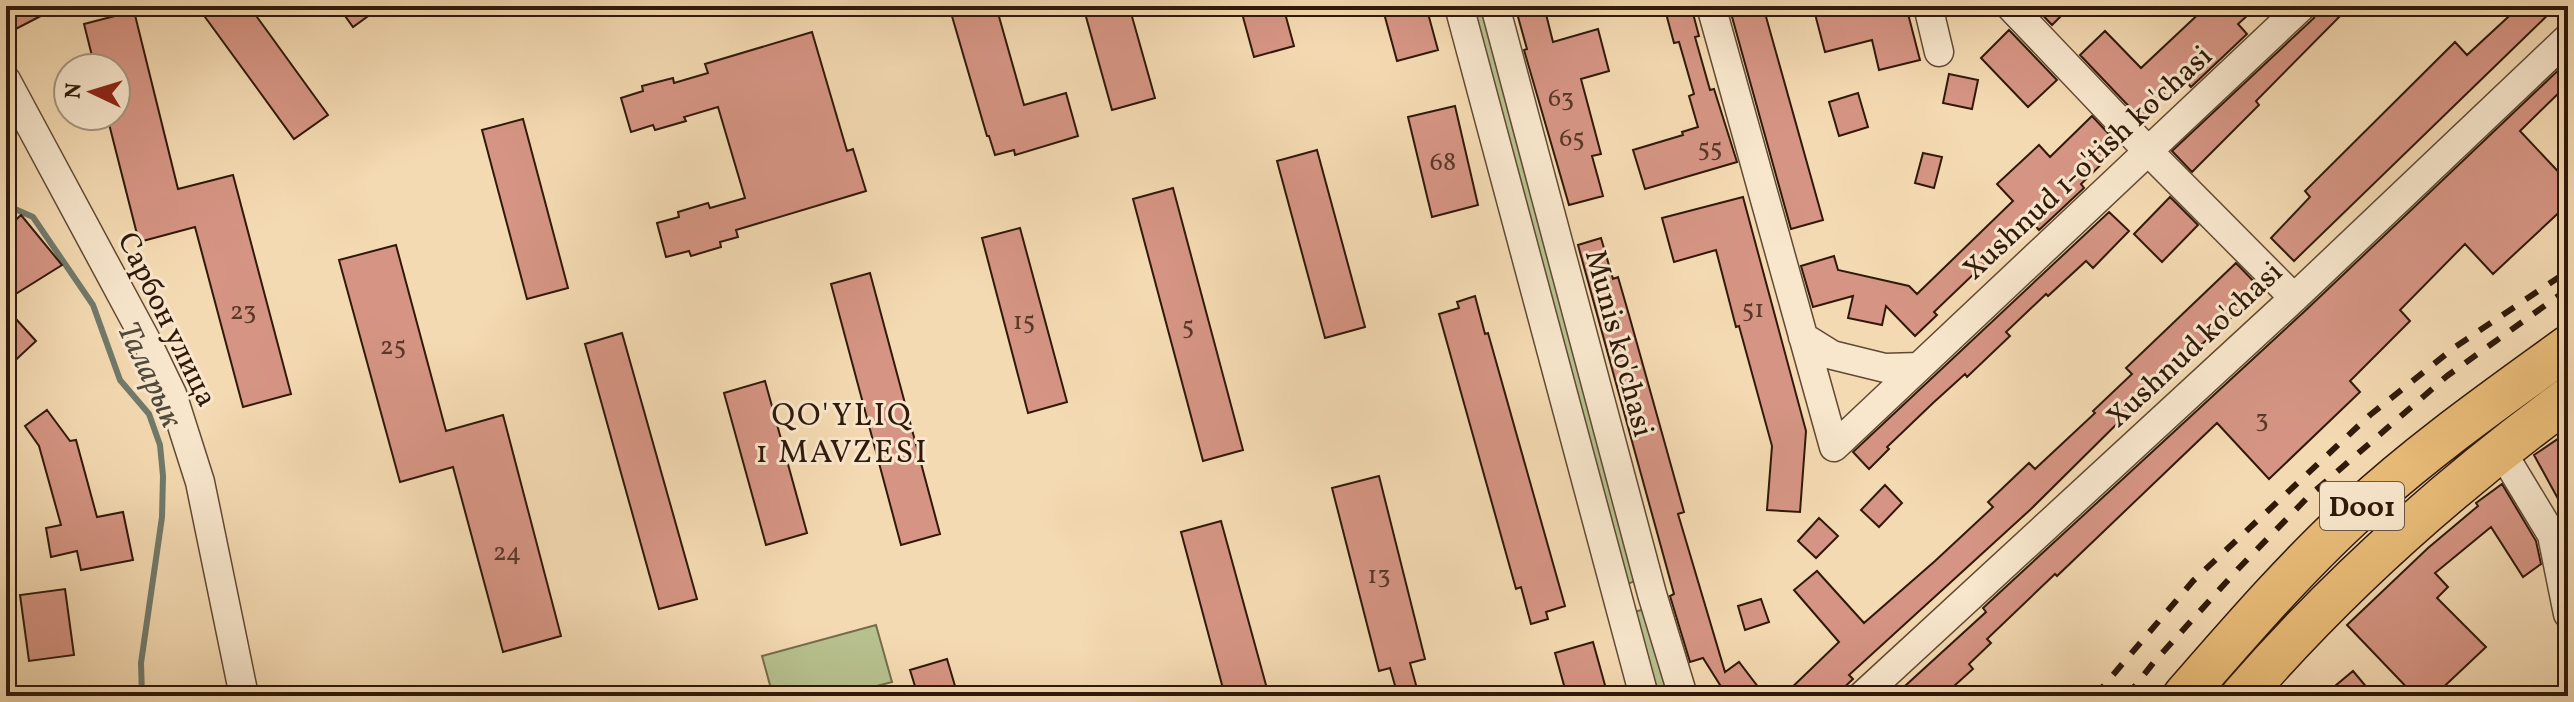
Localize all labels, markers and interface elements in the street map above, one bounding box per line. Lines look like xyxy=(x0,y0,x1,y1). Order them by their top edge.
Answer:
street label: Xushnud 1-o'tish ko'chasi xyxy=(1954,37,2222,290)
north arrow xyxy=(52,52,132,132)
house number: 63 xyxy=(1548,81,1574,117)
text: N xyxy=(59,82,91,100)
house number: 65 xyxy=(1559,121,1585,157)
house number: 55 xyxy=(1697,131,1723,167)
house number: 68 xyxy=(1430,145,1456,181)
street label: Сарбон улица xyxy=(106,225,227,414)
street label: Munis ko'chasi xyxy=(1573,245,1663,442)
street label: Xushnud ko'chasi xyxy=(2098,253,2293,438)
house number: 51 xyxy=(1742,292,1764,328)
house number: 23 xyxy=(230,294,256,330)
house number: 15 xyxy=(1013,304,1035,340)
house number: 5 xyxy=(1182,309,1194,345)
water label: Таларык xyxy=(105,315,192,436)
house number: 25 xyxy=(380,329,406,365)
district label: QO'YLIQ 1 MAVZESI xyxy=(755,395,929,476)
house number: 3 xyxy=(2255,402,2269,438)
road number: D001 xyxy=(2320,482,2404,530)
house number: 24 xyxy=(493,535,521,571)
house number: 13 xyxy=(1367,558,1391,594)

